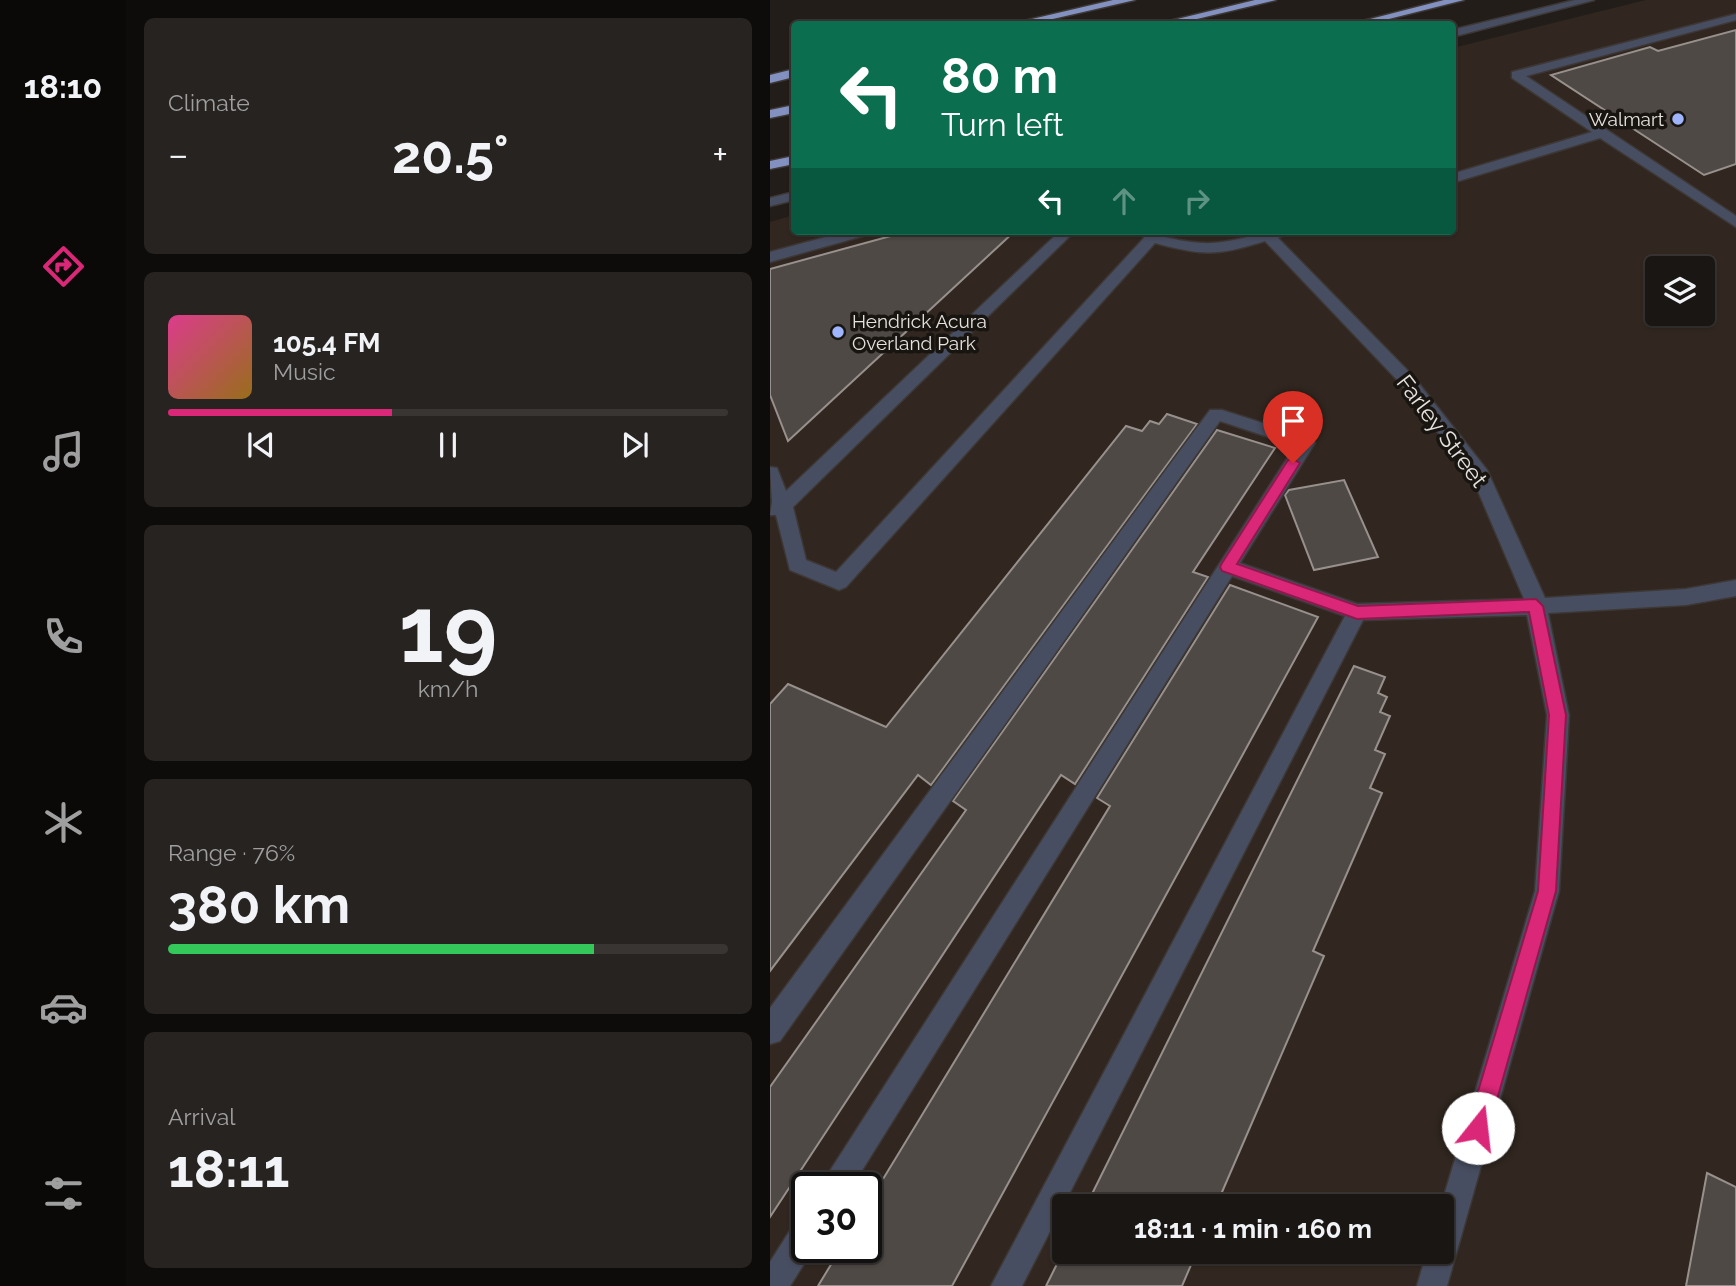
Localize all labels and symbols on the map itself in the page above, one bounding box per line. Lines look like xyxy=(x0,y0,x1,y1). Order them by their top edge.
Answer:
place label: Walmart xyxy=(1589,108,1665,130)
marker: Walmart xyxy=(1670,111,1686,127)
place label: Hendrick Acura Overland Park xyxy=(852,310,987,354)
marker: Hendrick Acura Overland Park xyxy=(830,324,846,340)
street label: Farley Street xyxy=(1391,369,1494,492)
pin xyxy=(1263,391,1323,463)
position arrow xyxy=(1441,1091,1515,1165)
speed limit sign: 30 xyxy=(791,1172,882,1263)

